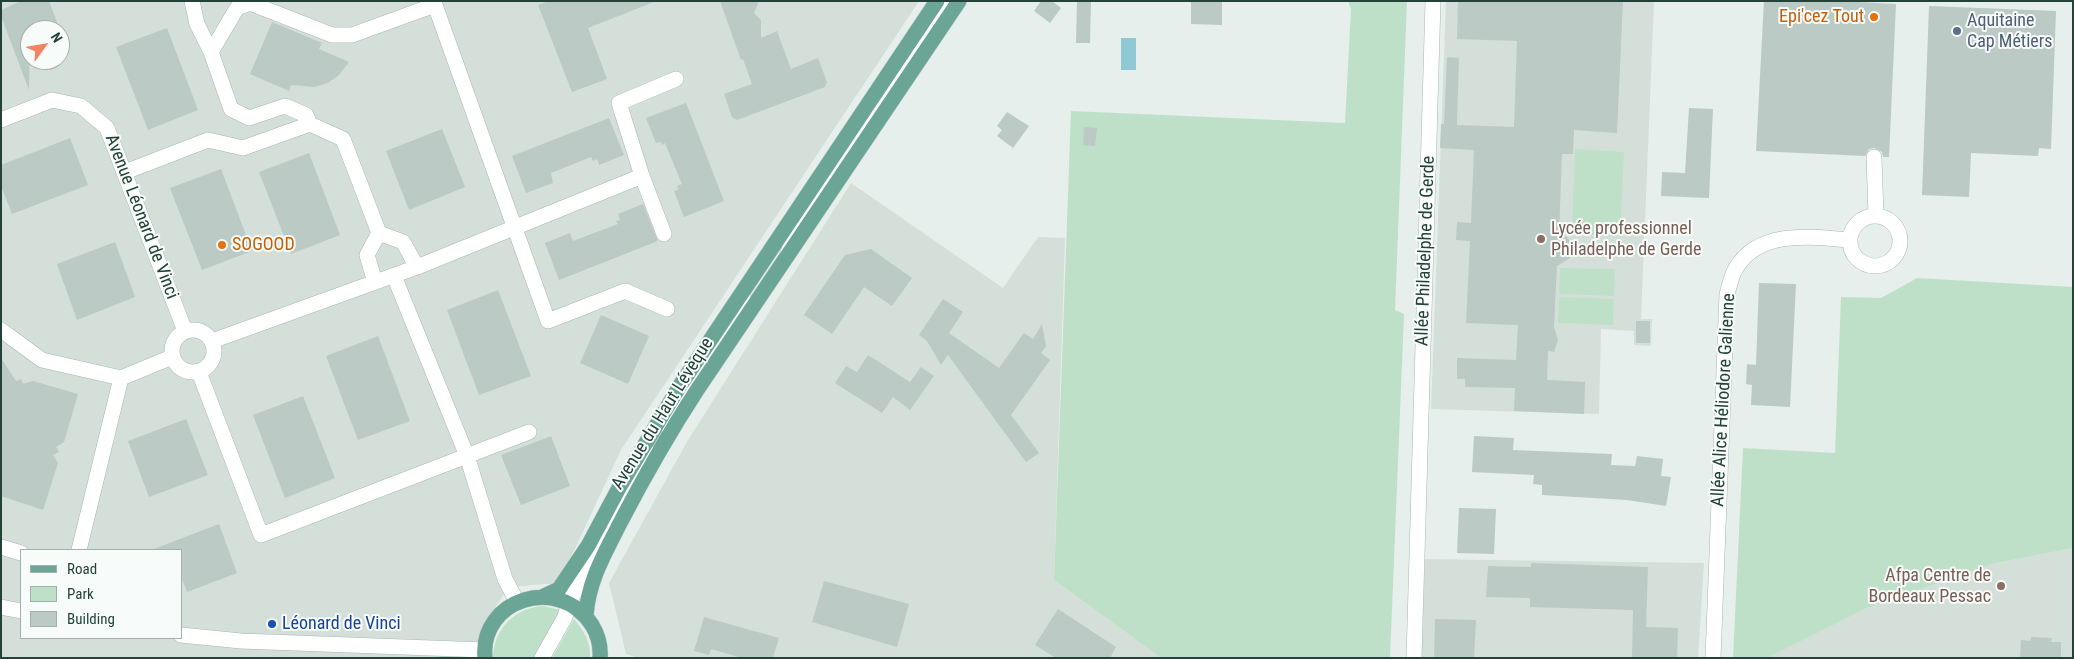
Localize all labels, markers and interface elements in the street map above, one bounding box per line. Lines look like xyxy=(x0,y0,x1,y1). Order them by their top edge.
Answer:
place label: Epi'cez Tout xyxy=(1779,6,1864,28)
place label: Aquitaine Cap Métiers xyxy=(1967,10,2052,52)
marker: Epi'cez Tout xyxy=(1868,11,1880,23)
north arrow xyxy=(20,20,70,70)
marker: Aquitaine Cap Métiers xyxy=(1951,25,1963,37)
text: N xyxy=(48,30,66,45)
street label: Avenue Léonard de Vinci xyxy=(100,132,182,302)
street label: Allée Philadelphe de Gerde xyxy=(1412,156,1440,346)
place label: Lycée professionnel Philadelphe de Gerde xyxy=(1551,218,1701,260)
marker: Lycée professionnel Philadelphe de Gerde xyxy=(1535,233,1547,245)
place label: SOGOOD xyxy=(232,234,295,256)
marker: SOGOOD xyxy=(216,239,228,251)
street label: Allée Alice Héliodore Galienne xyxy=(1708,293,1740,507)
street label: Avenue du Haut Lévèque xyxy=(608,334,718,494)
legend xyxy=(20,549,182,639)
text: Road xyxy=(67,560,97,578)
place label: Afpa Centre de Bordeaux Pessac xyxy=(1868,565,1991,608)
marker: Afpa Centre de Bordeaux Pessac xyxy=(1995,580,2007,592)
text: Park xyxy=(67,585,94,603)
text: Building xyxy=(67,610,115,628)
place label: Léonard de Vinci xyxy=(282,613,401,635)
marker: Léonard de Vinci xyxy=(266,618,278,630)

